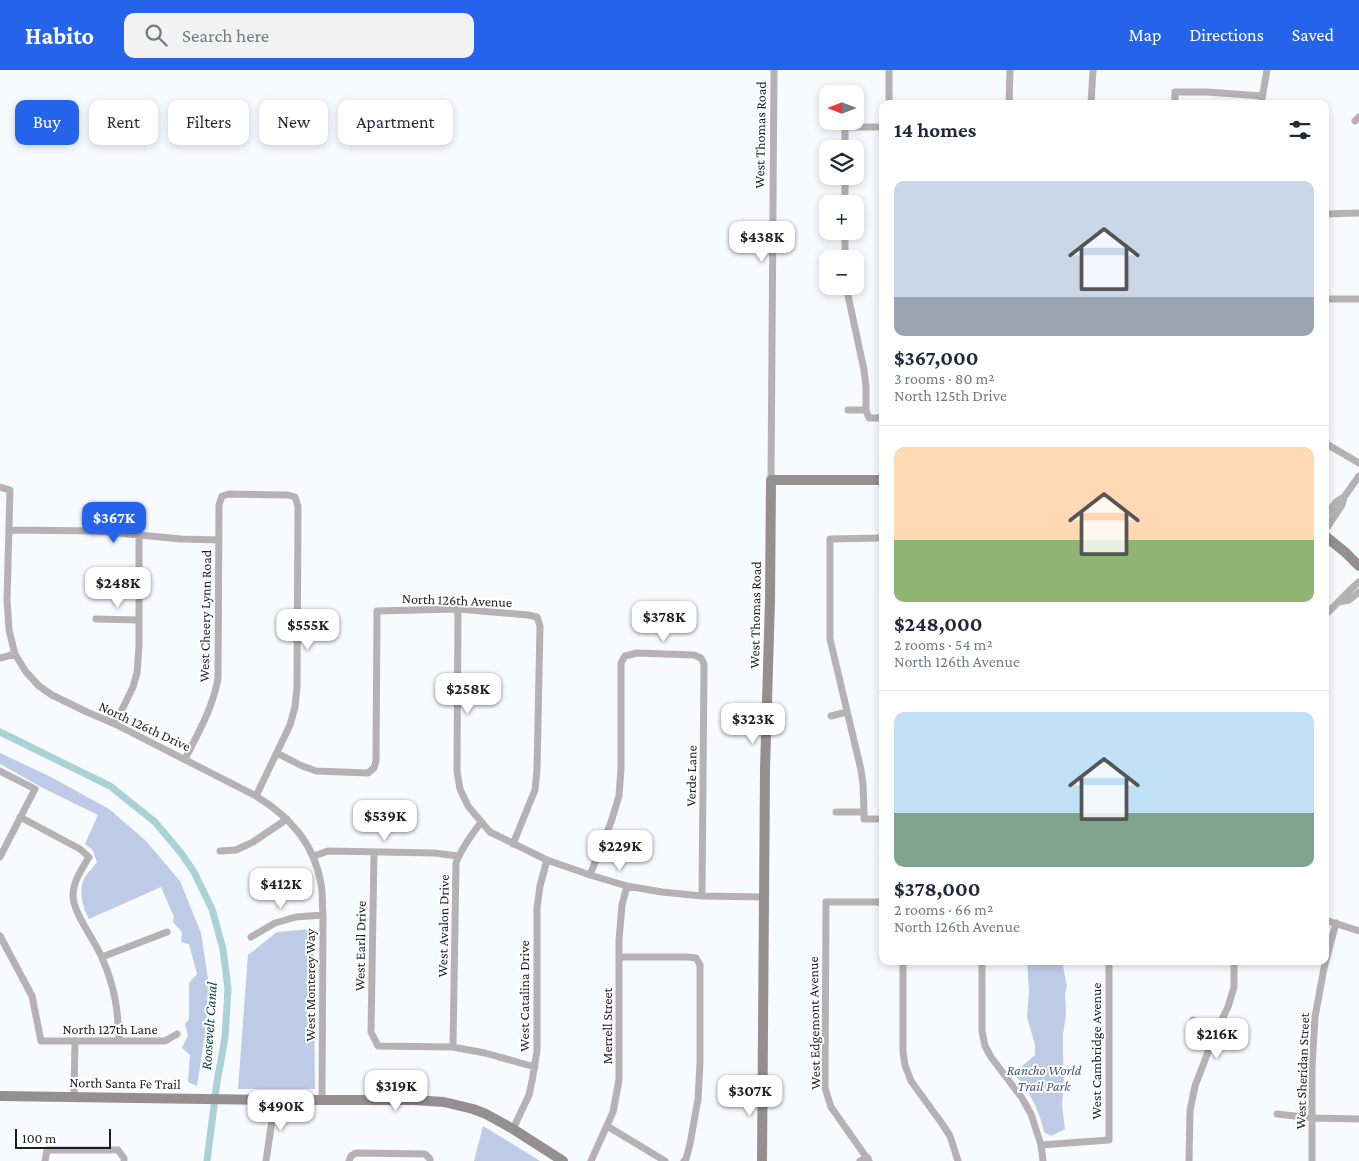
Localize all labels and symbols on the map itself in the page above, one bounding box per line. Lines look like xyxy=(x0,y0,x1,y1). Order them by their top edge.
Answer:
street label: West Thomas Road xyxy=(751,80,769,189)
north arrow xyxy=(819,85,864,130)
pin: $438K xyxy=(727,220,797,263)
pin: $367K xyxy=(79,502,149,544)
street label: West Cheery Lynn Road xyxy=(196,549,214,682)
street label: West Thomas Road xyxy=(746,560,764,669)
pin: $248K xyxy=(83,566,153,609)
street label: North 126th Avenue xyxy=(402,590,512,610)
pin: $378K xyxy=(629,600,699,643)
pin: $555K xyxy=(273,608,343,651)
pin: $258K xyxy=(433,672,503,715)
street label: North 126th Drive xyxy=(97,698,193,754)
pin: $323K xyxy=(718,702,788,745)
street label: Verde Lane xyxy=(682,745,700,807)
pin: $539K xyxy=(350,800,420,842)
pin: $229K xyxy=(585,830,655,872)
pin: $412K xyxy=(246,868,316,910)
street label: West Avalon Drive xyxy=(434,874,452,978)
street label: West Earll Drive xyxy=(351,901,369,991)
street label: West Monterey Way xyxy=(302,928,318,1041)
street label: West Catalina Drive xyxy=(516,940,532,1052)
street label: West Edgemont Avenue xyxy=(805,956,823,1090)
water label: Roosevelt Canal xyxy=(198,981,220,1071)
street label: West Cambridge Avenue xyxy=(1088,982,1104,1120)
street label: Merrell Street xyxy=(599,987,615,1064)
street label: West Sheridan Street xyxy=(1292,1012,1312,1130)
pin: $216K xyxy=(1182,1018,1252,1060)
street label: North 127th Lane xyxy=(62,1021,158,1037)
park label: Rancho World Trail Park xyxy=(1007,1062,1082,1094)
pin: $319K xyxy=(361,1070,431,1112)
street label: North Santa Fe Trail xyxy=(69,1074,181,1092)
pin: $307K xyxy=(715,1074,785,1117)
pin: $490K xyxy=(246,1090,316,1132)
scale bar xyxy=(15,1126,111,1149)

